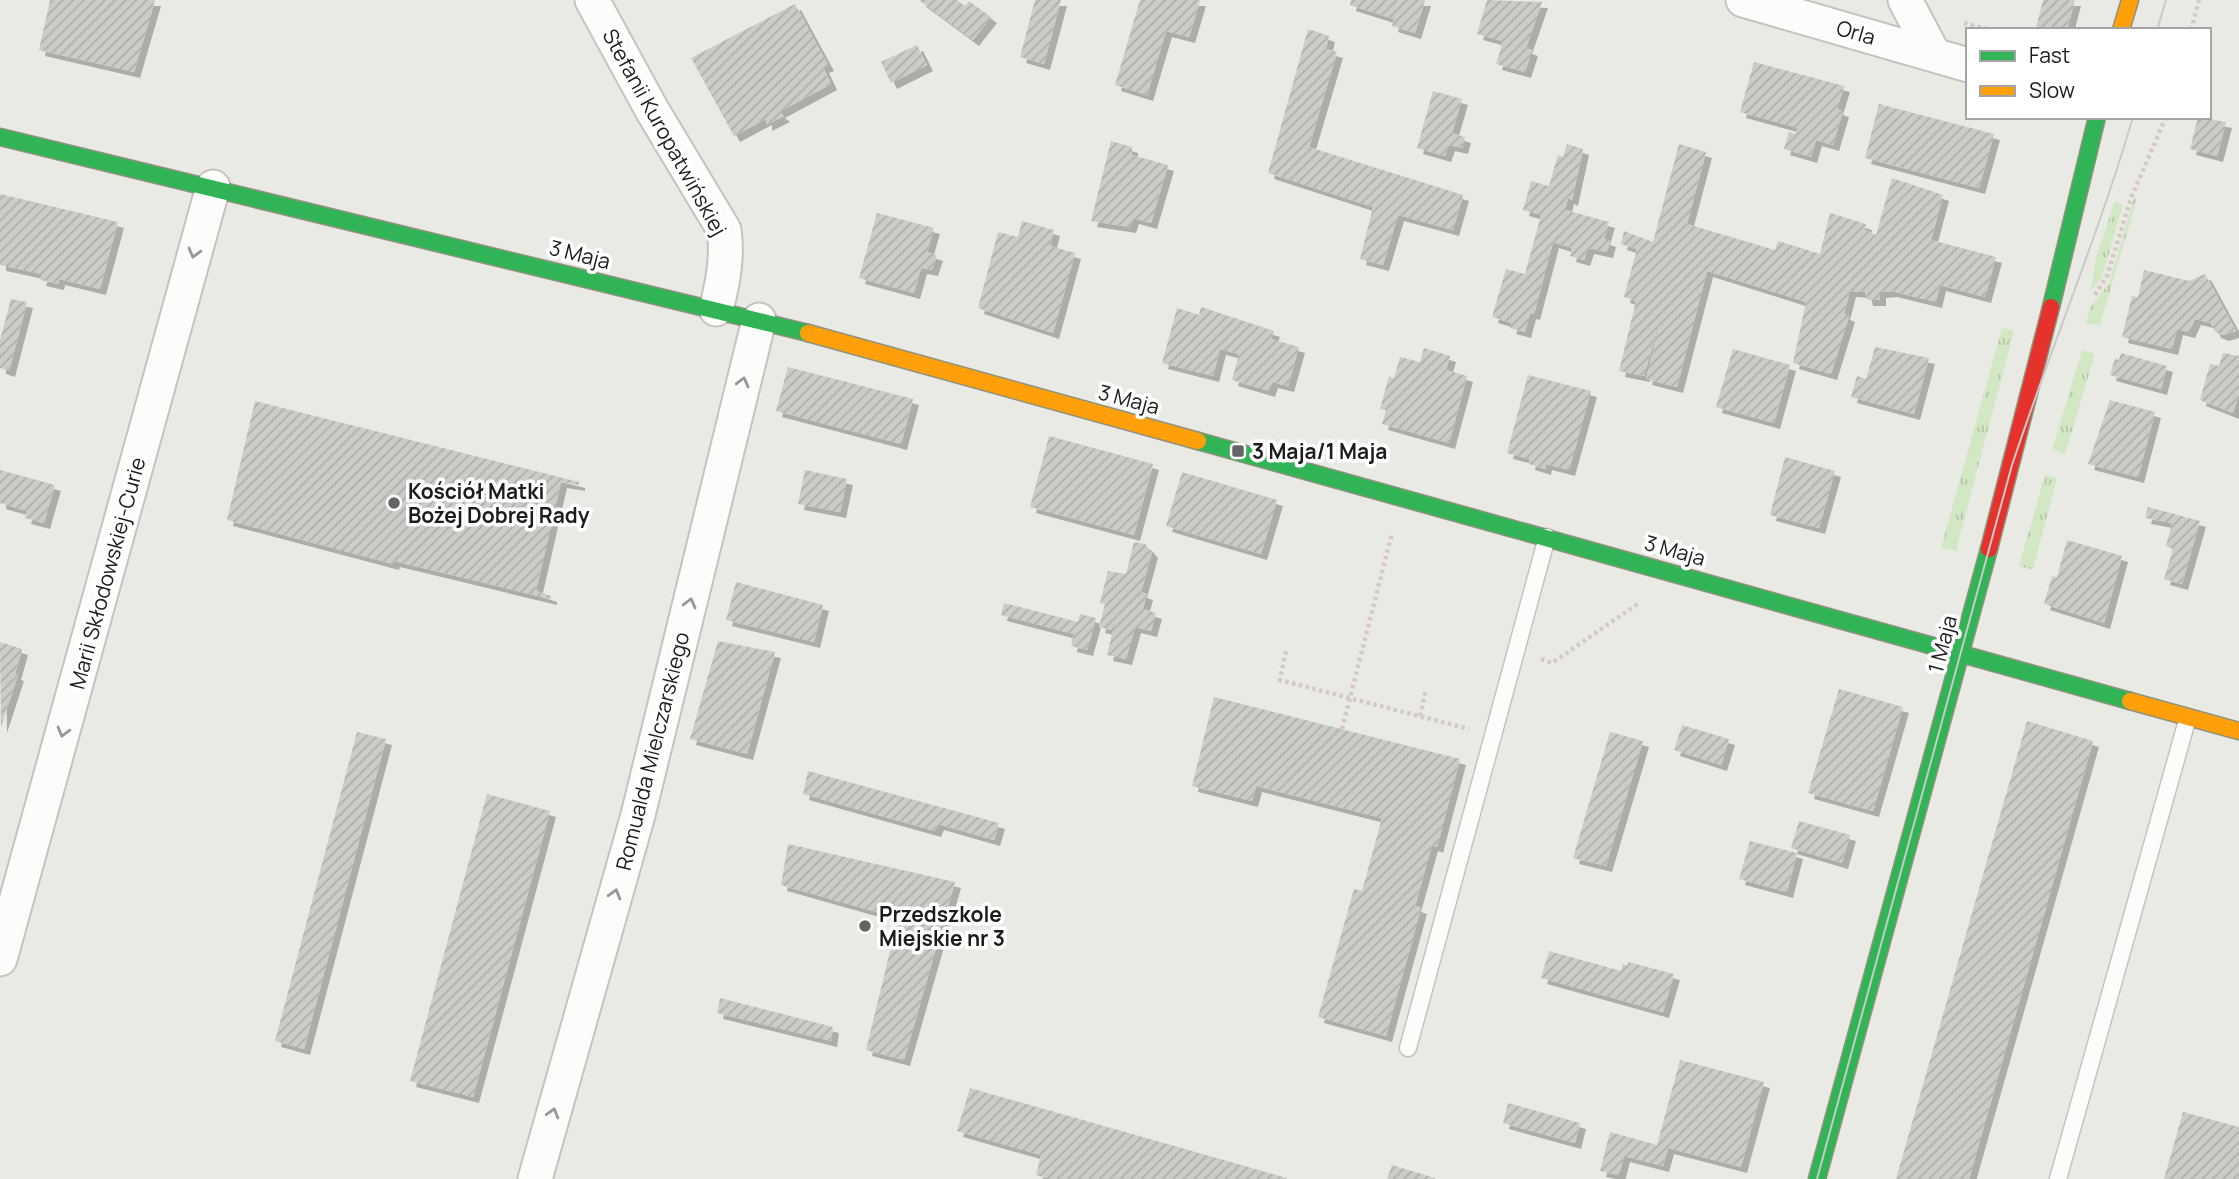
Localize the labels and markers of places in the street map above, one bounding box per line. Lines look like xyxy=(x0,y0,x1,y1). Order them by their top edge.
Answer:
place label: 3 Maja/1 Maja xyxy=(1252,437,1387,465)
marker: 3 Maja/1 Maja xyxy=(1230,443,1246,459)
place label: Kościół Matki Bożej Dobrej Rady xyxy=(408,477,590,529)
marker: Kościół Matki Bożej Dobrej Rady xyxy=(386,495,402,511)
place label: Przedszkole Miejskie nr 3 xyxy=(879,900,1005,952)
marker: Przedszkole Miejskie nr 3 xyxy=(857,918,873,934)

